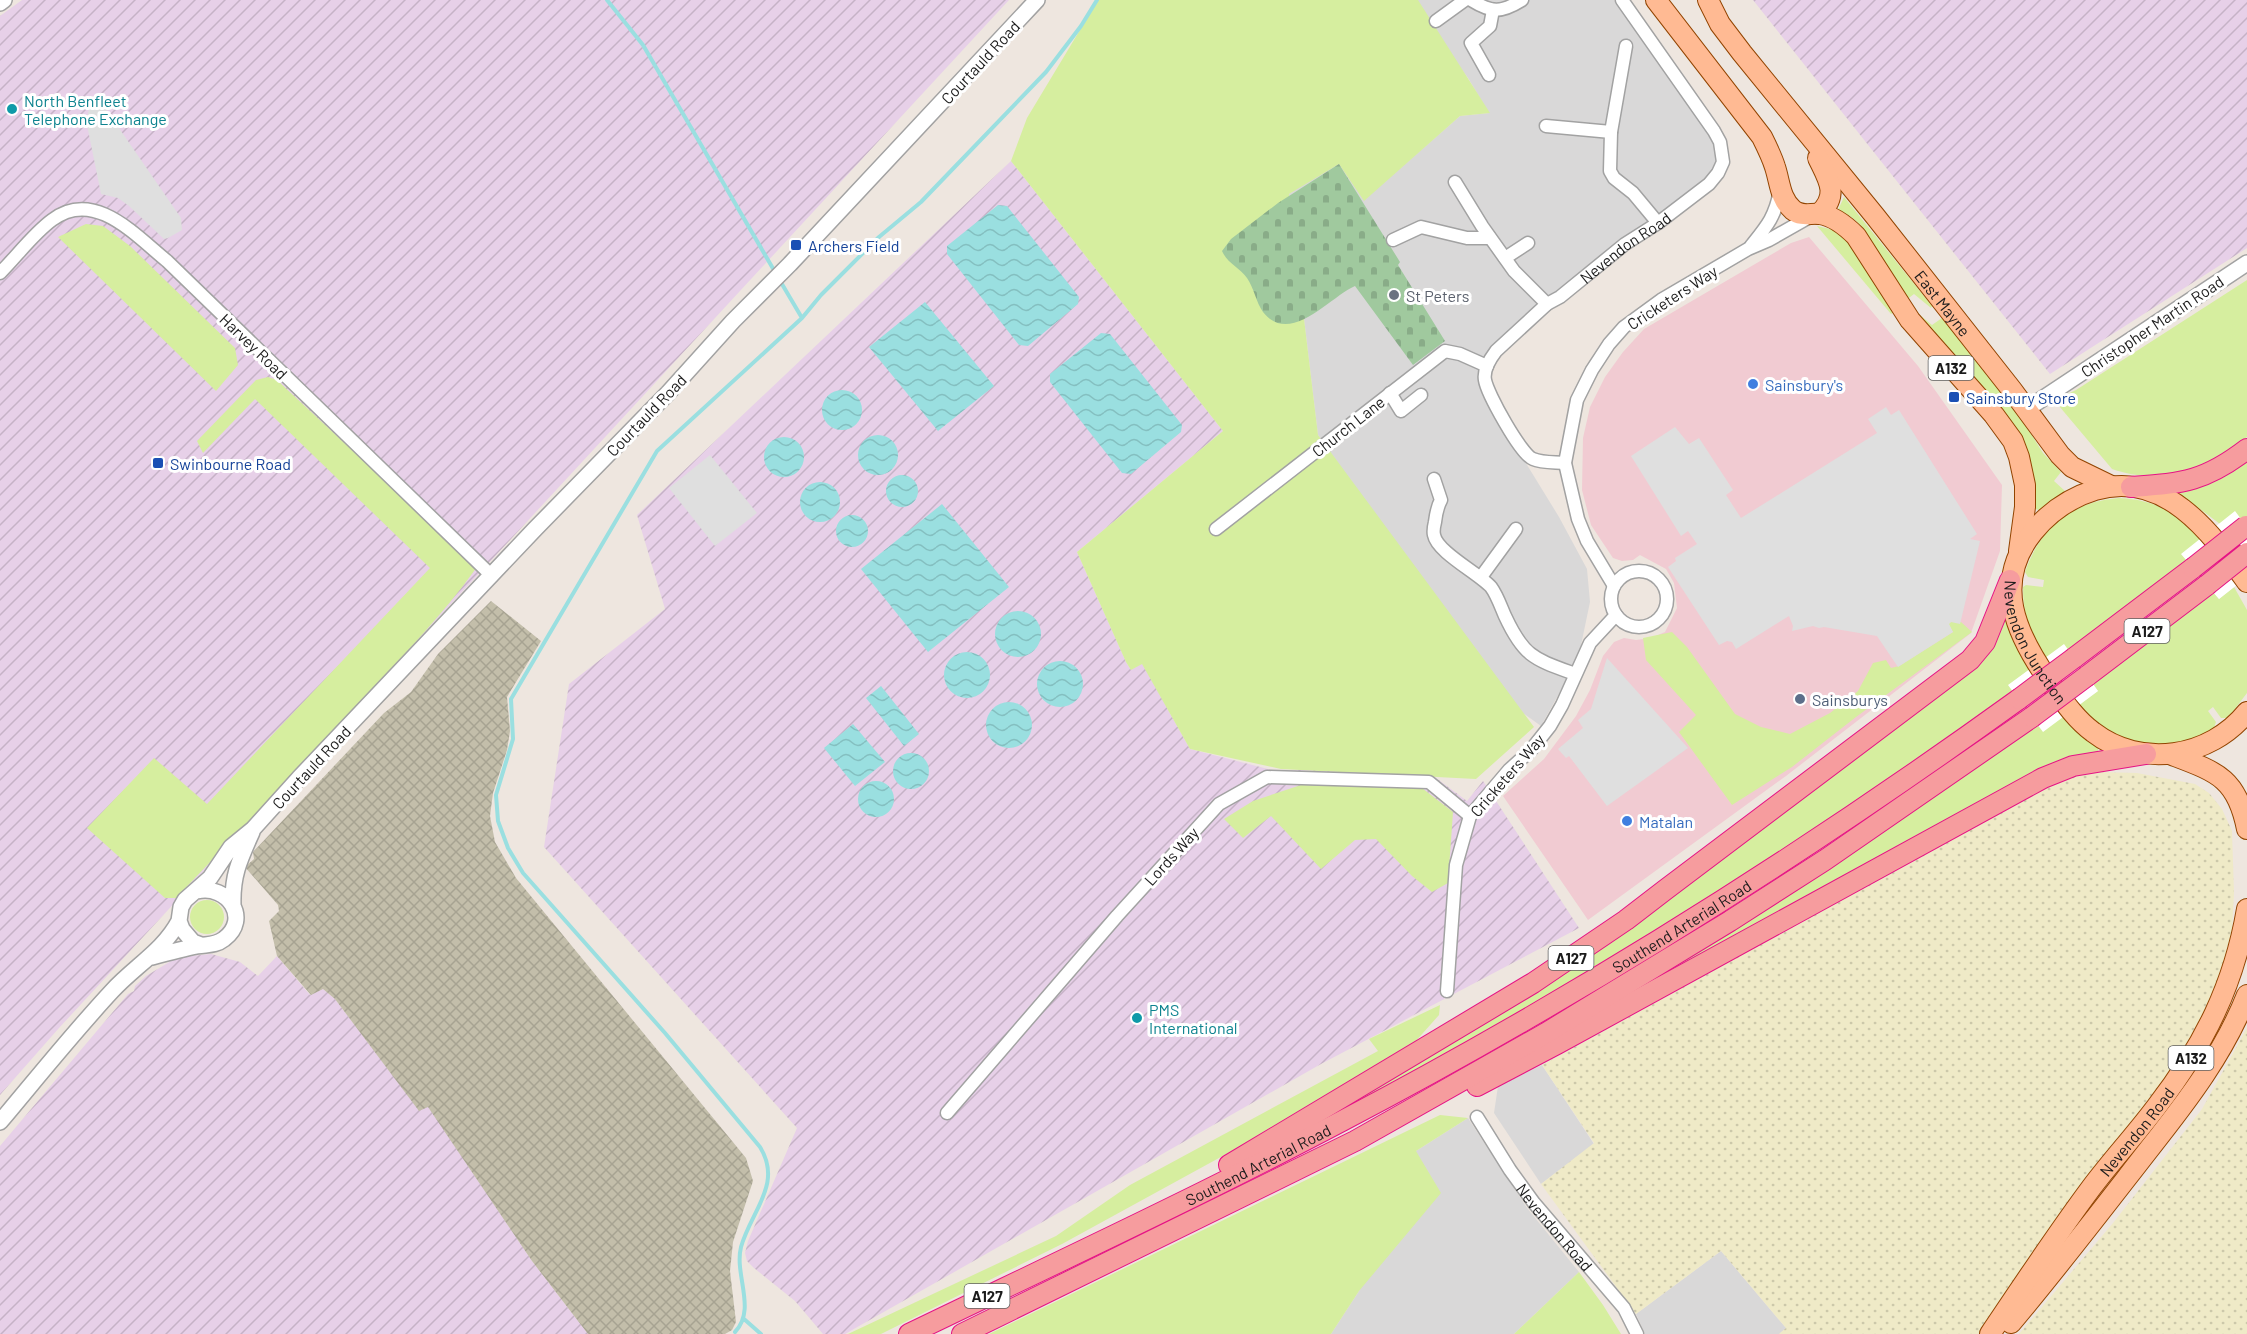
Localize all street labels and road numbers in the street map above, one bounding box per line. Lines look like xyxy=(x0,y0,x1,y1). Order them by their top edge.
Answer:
street label: Courtauld Road xyxy=(937,17,1023,107)
street label: Nevendon Road xyxy=(1576,207,1674,287)
street label: Cricketers Way xyxy=(1623,260,1721,333)
street label: East Mayne xyxy=(1912,266,1975,339)
street label: Christopher Martin Road xyxy=(2077,271,2227,381)
street label: Harvey Road xyxy=(216,309,292,383)
road number: A132 xyxy=(1928,356,1974,380)
street label: Courtauld Road xyxy=(602,370,690,460)
street label: Church Lane xyxy=(1308,392,1388,460)
street label: Nevendon Junction xyxy=(2002,580,2071,707)
road number: A127 xyxy=(2124,619,2170,643)
street label: Courtauld Road xyxy=(268,722,354,812)
street label: Cricketers Way xyxy=(1466,729,1549,820)
street label: Lords Way xyxy=(1140,822,1203,889)
street label: Southend Arterial Road xyxy=(1608,875,1754,976)
road number: A127 xyxy=(1548,946,1594,970)
road number: A132 xyxy=(2168,1046,2214,1070)
street label: Nevendon Road xyxy=(2095,1083,2177,1179)
street label: Southend Arterial Road xyxy=(1182,1119,1334,1209)
street label: Nevendon Road xyxy=(1513,1179,1597,1274)
road number: A127 xyxy=(964,1284,1010,1308)

